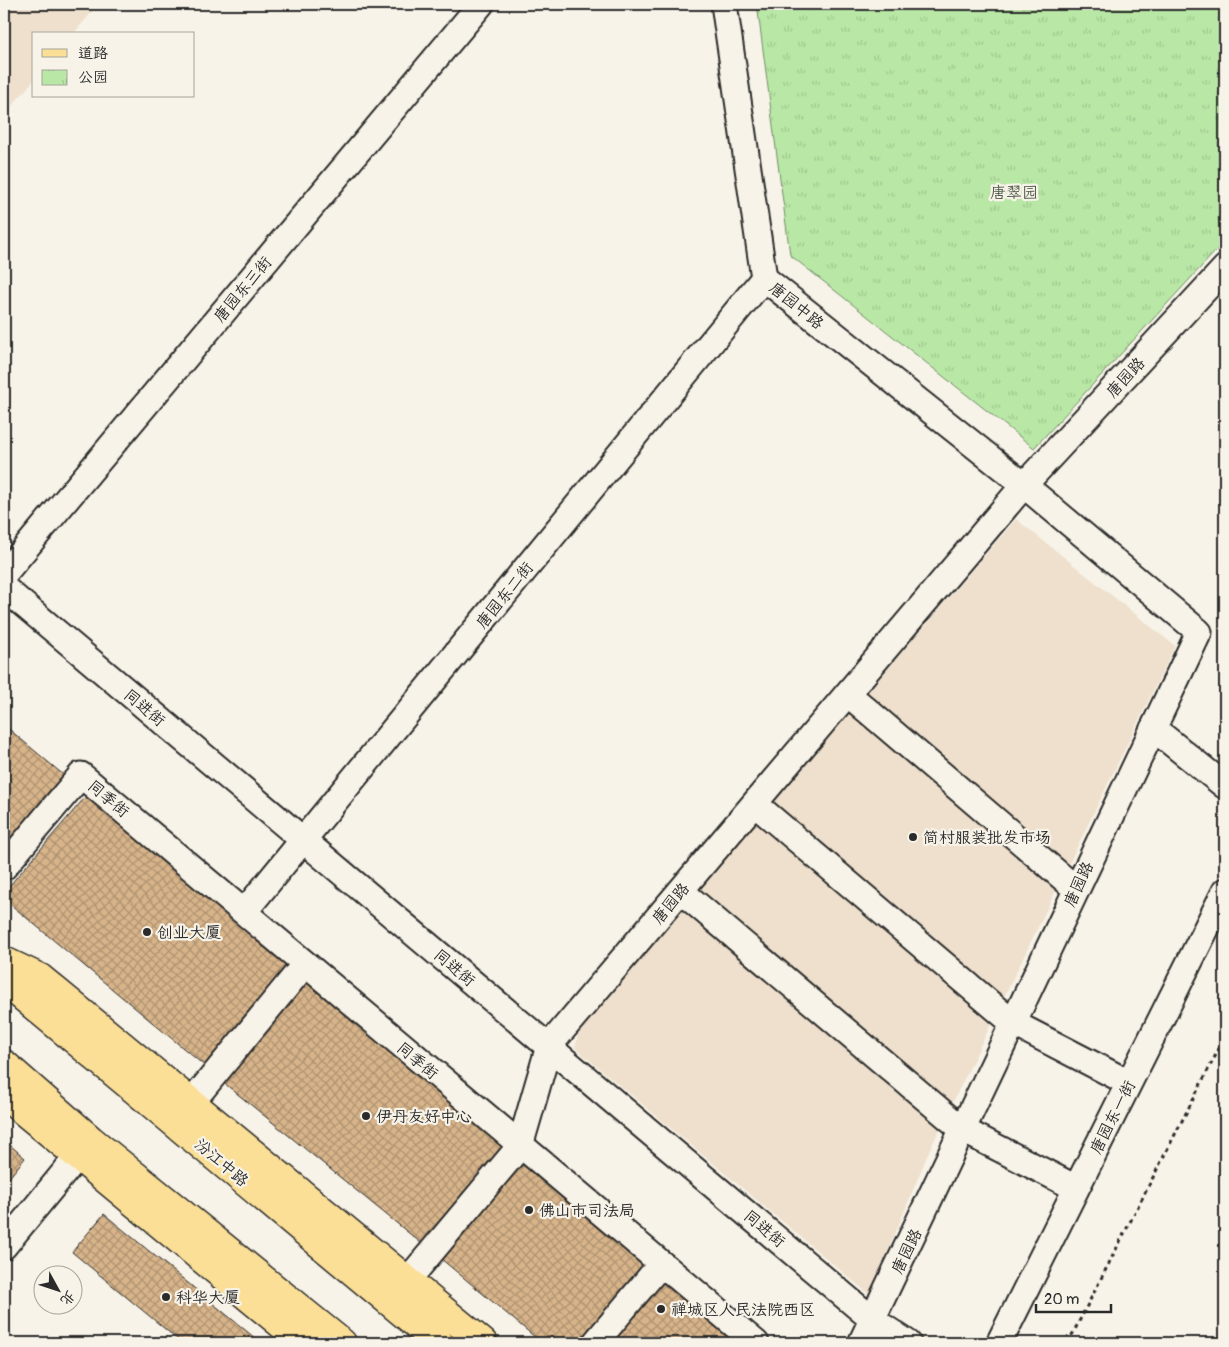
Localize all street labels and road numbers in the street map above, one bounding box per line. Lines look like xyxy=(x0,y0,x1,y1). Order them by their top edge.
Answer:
street label: 唐园东三街 xyxy=(209,253,276,327)
street label: 唐园中路 xyxy=(765,278,828,334)
street label: 唐园路 xyxy=(1102,353,1149,402)
street label: 唐园东二街 xyxy=(472,558,538,633)
street label: 同进街 xyxy=(120,685,169,731)
street label: 同季街 xyxy=(84,776,133,822)
street label: 唐园路 xyxy=(1060,858,1098,910)
street label: 唐园路 xyxy=(648,879,694,928)
street label: 同进街 xyxy=(430,945,479,991)
street label: 同季街 xyxy=(393,1038,442,1084)
street label: 唐园东一街 xyxy=(1086,1077,1140,1158)
street label: 汾江中路 xyxy=(190,1135,252,1191)
street label: 同进街 xyxy=(740,1206,789,1252)
street label: 唐园路 xyxy=(887,1225,926,1277)

